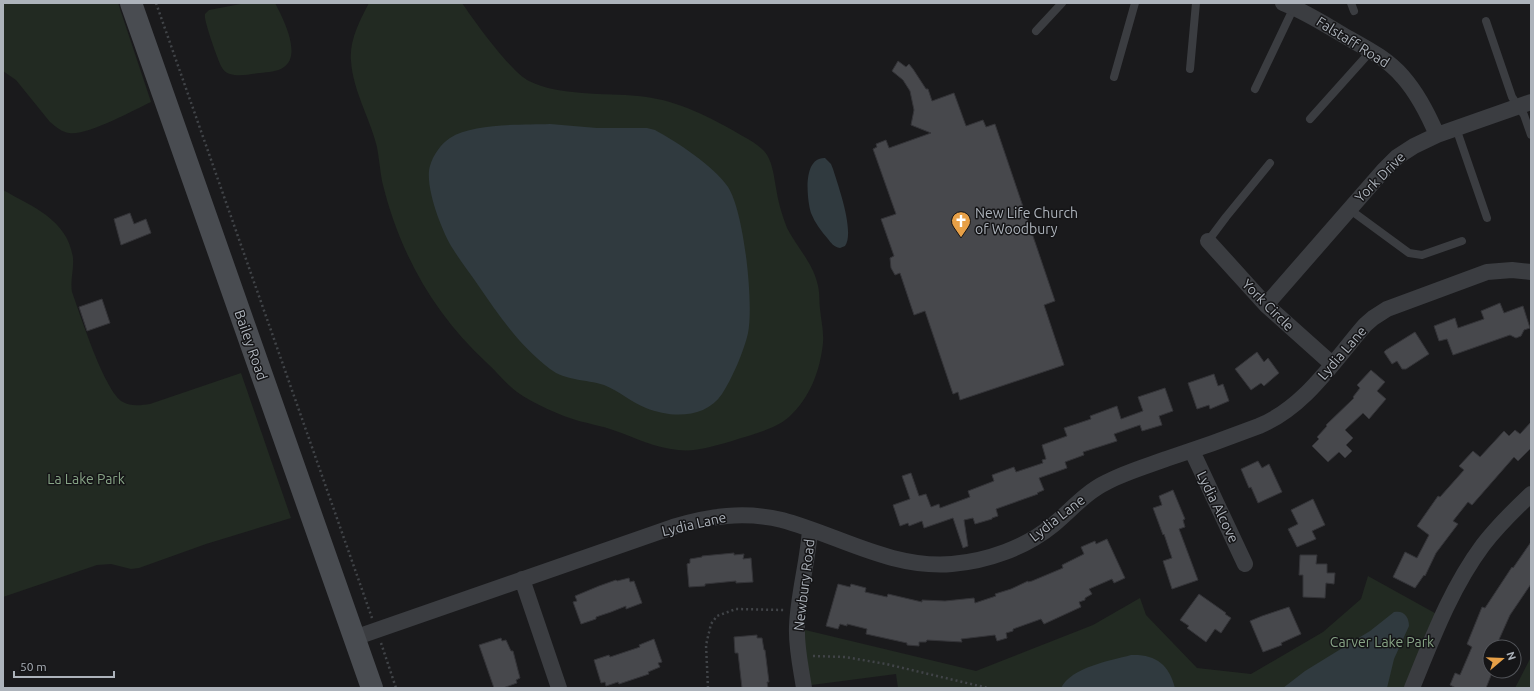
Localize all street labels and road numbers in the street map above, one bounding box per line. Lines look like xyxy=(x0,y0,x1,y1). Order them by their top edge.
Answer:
street label: Falstaff Road xyxy=(1314,13,1392,71)
street label: York Drive xyxy=(1352,149,1408,205)
street label: York Circle xyxy=(1239,276,1297,334)
street label: Bailey Road xyxy=(232,308,270,382)
street label: Lydia Lane xyxy=(1314,323,1370,383)
street label: Lydia Alcove xyxy=(1194,469,1242,545)
street label: Lydia Lane xyxy=(1026,491,1088,545)
street label: Lydia Lane xyxy=(660,509,728,539)
street label: Newbury Road xyxy=(790,538,818,632)

